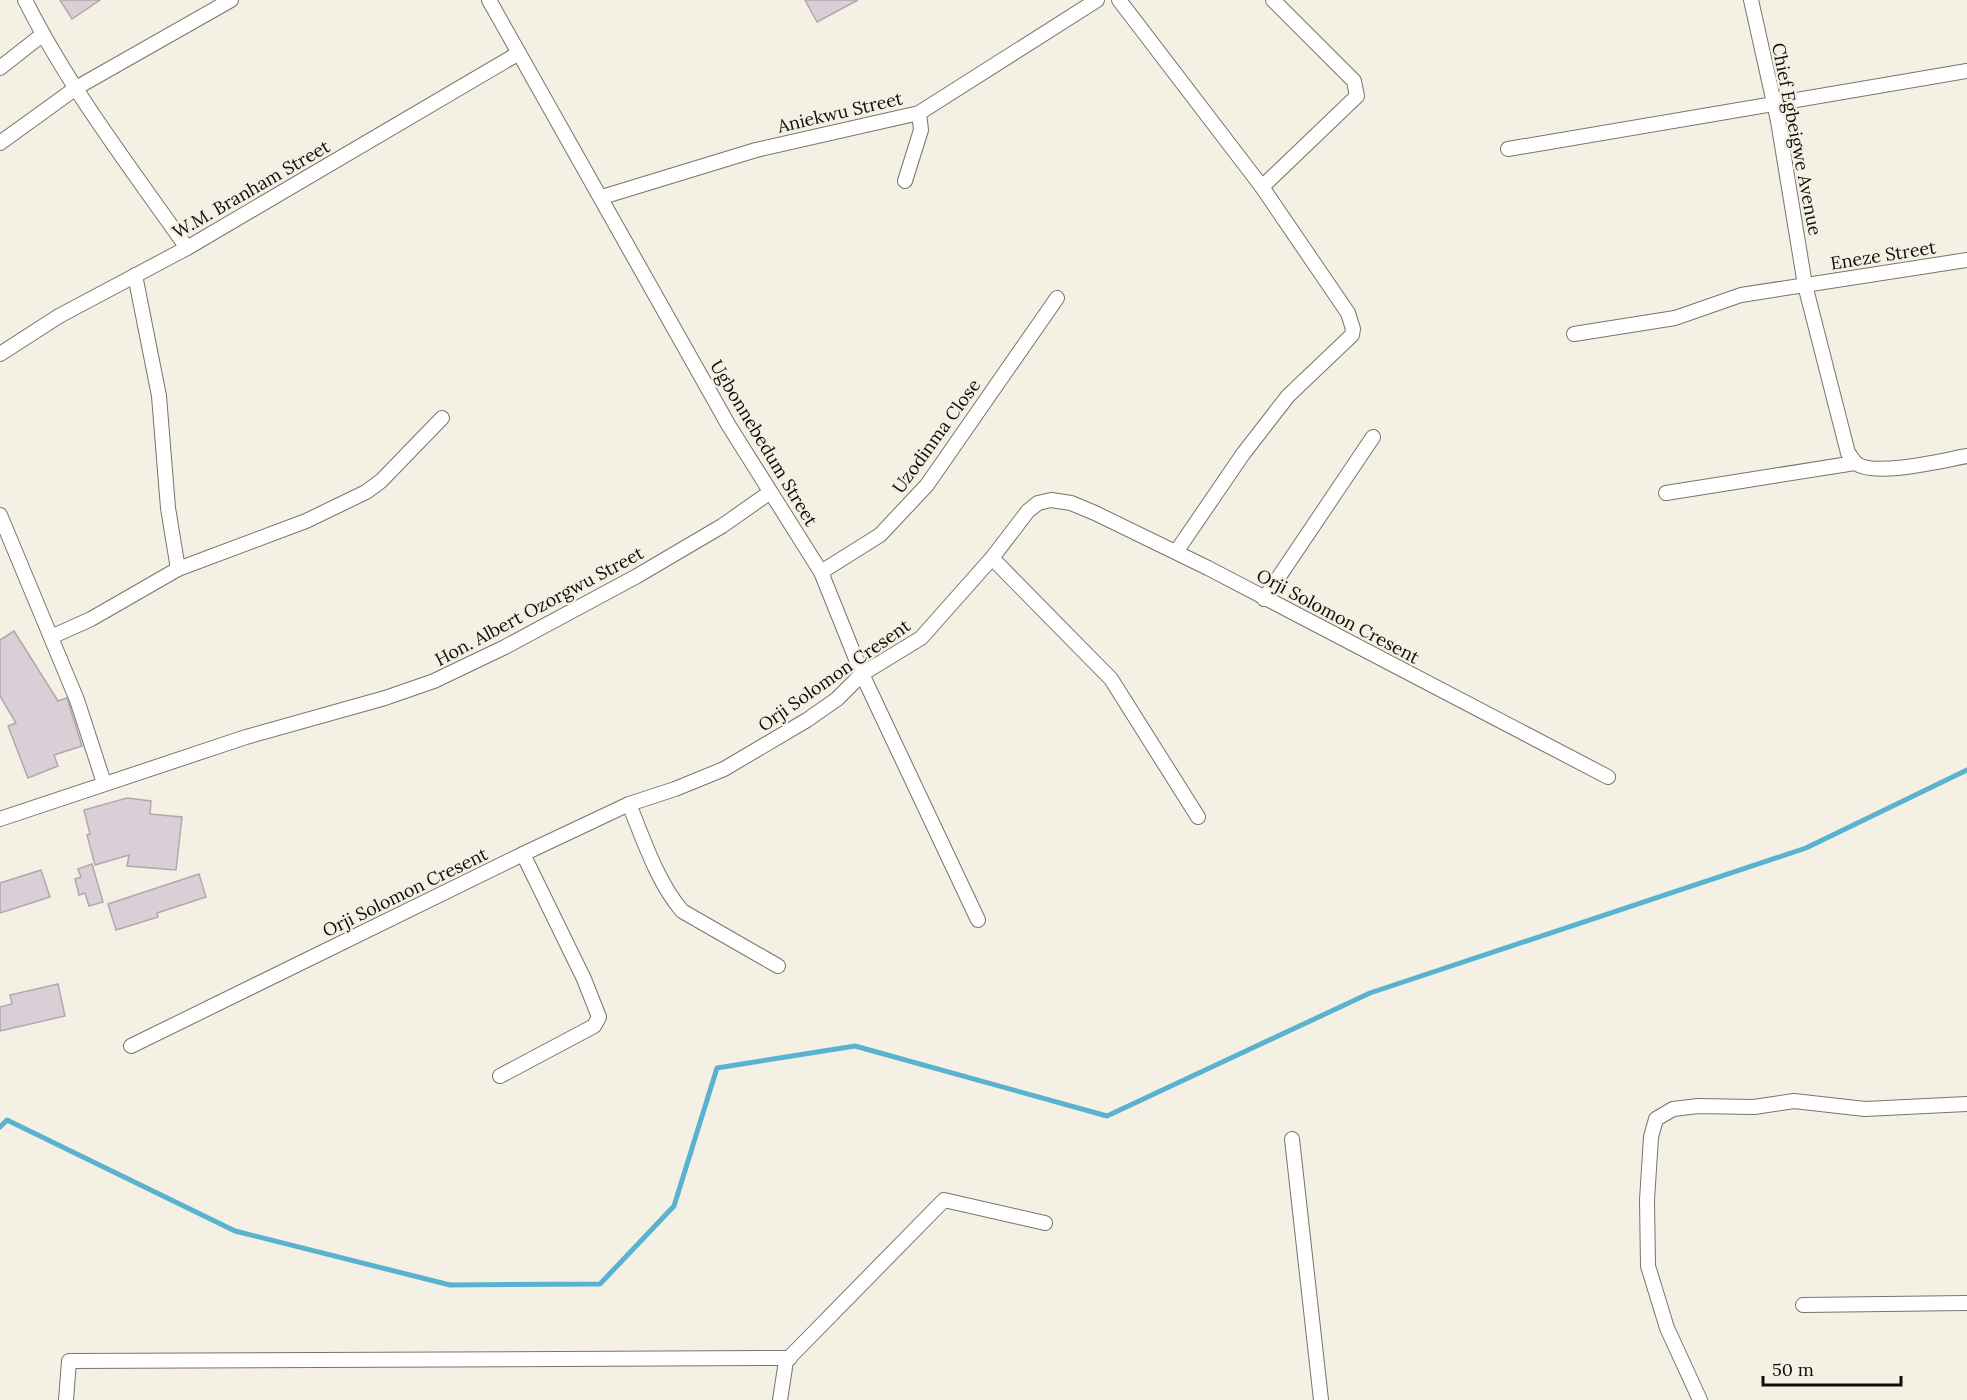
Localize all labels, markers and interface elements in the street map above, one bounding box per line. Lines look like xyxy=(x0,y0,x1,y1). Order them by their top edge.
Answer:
street label: Chief Egbeigwe Avenue xyxy=(1767,41,1827,237)
street label: Aniekwu Street xyxy=(774,86,905,138)
street label: W.M. Branham Street xyxy=(168,135,334,243)
street label: Eneze Street xyxy=(1829,235,1937,275)
street label: Ugbonnebedum Street xyxy=(705,356,823,530)
street label: Uzodinma Close xyxy=(887,374,985,498)
street label: Hon. Albert Ozorgwu Street xyxy=(431,541,647,671)
street label: Orji Solomon Cresent xyxy=(1253,563,1423,669)
street label: Orji Solomon Cresent xyxy=(753,614,915,736)
street label: Orji Solomon Cresent xyxy=(319,842,491,942)
scale bar xyxy=(1763,1349,1901,1387)
text: 50 m xyxy=(1772,1358,1814,1381)

